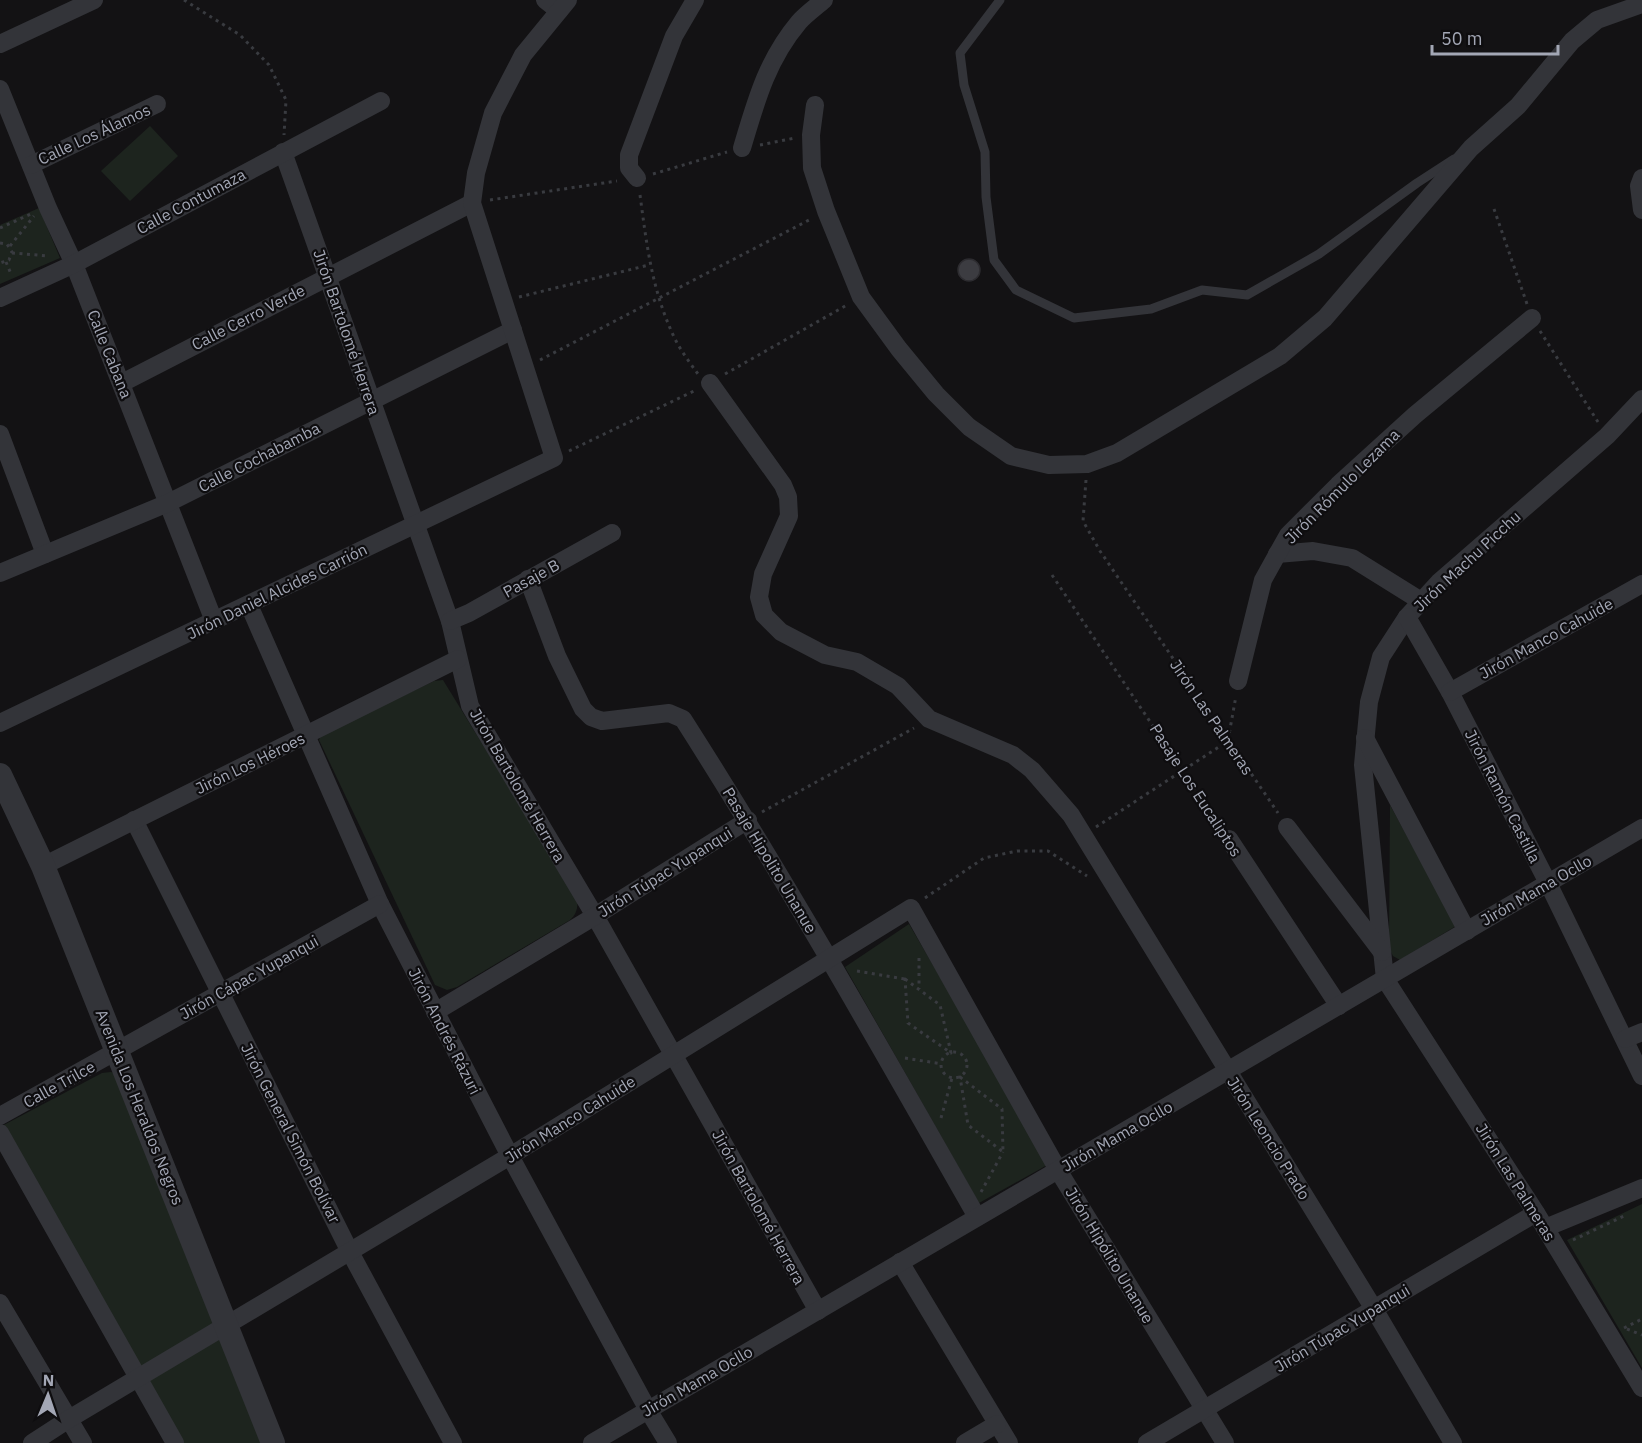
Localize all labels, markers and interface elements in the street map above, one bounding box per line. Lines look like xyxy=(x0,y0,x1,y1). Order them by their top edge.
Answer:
scale bar xyxy=(1432,18,1558,56)
text: 50 m xyxy=(1441,27,1483,50)
street label: Calle Los Álamos xyxy=(34,98,153,169)
street label: Calle Contumaza xyxy=(133,164,249,238)
street label: Jirón Bartolomé Herrera xyxy=(309,247,385,418)
street label: Calle Cerro Verde xyxy=(188,280,308,354)
street label: Calle Cabana xyxy=(83,307,137,402)
street label: Calle Cochabamba xyxy=(195,417,324,496)
street label: Jirón Rómulo Lezama xyxy=(1281,424,1404,547)
street label: Jirón Machu Picchu xyxy=(1409,506,1525,616)
street label: Jirón Daniel Alcides Carrión xyxy=(184,539,370,643)
street label: Pasaje B xyxy=(499,554,563,602)
street label: Jirón Manco Cahuide xyxy=(1476,593,1617,683)
street label: Jirón Las Palmeras xyxy=(1166,655,1258,779)
street label: Jirón Bartolomé Herrera xyxy=(466,705,570,866)
street label: Pasaje Los Eucaliptos xyxy=(1146,720,1246,860)
street label: Jirón Ramón Castilla xyxy=(1461,726,1546,866)
street label: Jirón Los Héroes xyxy=(192,728,308,798)
street label: Pasaje Hipolito Unanue xyxy=(719,783,822,937)
street label: Jirón Túpac Yupanqui xyxy=(594,823,736,921)
street label: Jirón Mama Ocllo xyxy=(1477,850,1595,930)
street label: Jirón Cápac Yupanqui xyxy=(176,931,322,1023)
street label: Jirón Andrés Rázuri xyxy=(404,964,486,1098)
street label: Avenida Los Heraldos Negros xyxy=(92,1006,188,1208)
street label: Jirón General Simón Bolívar xyxy=(237,1040,345,1226)
street label: Calle Trilce xyxy=(20,1056,99,1112)
street label: Jirón Manco Cahuide xyxy=(501,1071,639,1167)
street label: Jirón Leoncio Prado xyxy=(1223,1073,1315,1203)
street label: Jirón Mama Ocllo xyxy=(1058,1096,1176,1176)
street label: Jirón Las Palmeras xyxy=(1472,1119,1560,1245)
street label: Jirón Bartolomé Herrera xyxy=(708,1126,810,1288)
street label: Jirón Hipólito Unanue xyxy=(1061,1183,1159,1327)
street label: Jirón Túpac Yupanqui xyxy=(1271,1280,1413,1376)
street label: Jirón Mama Ocllo xyxy=(638,1341,756,1421)
north arrow xyxy=(18,1365,78,1425)
text: N xyxy=(42,1370,55,1390)

